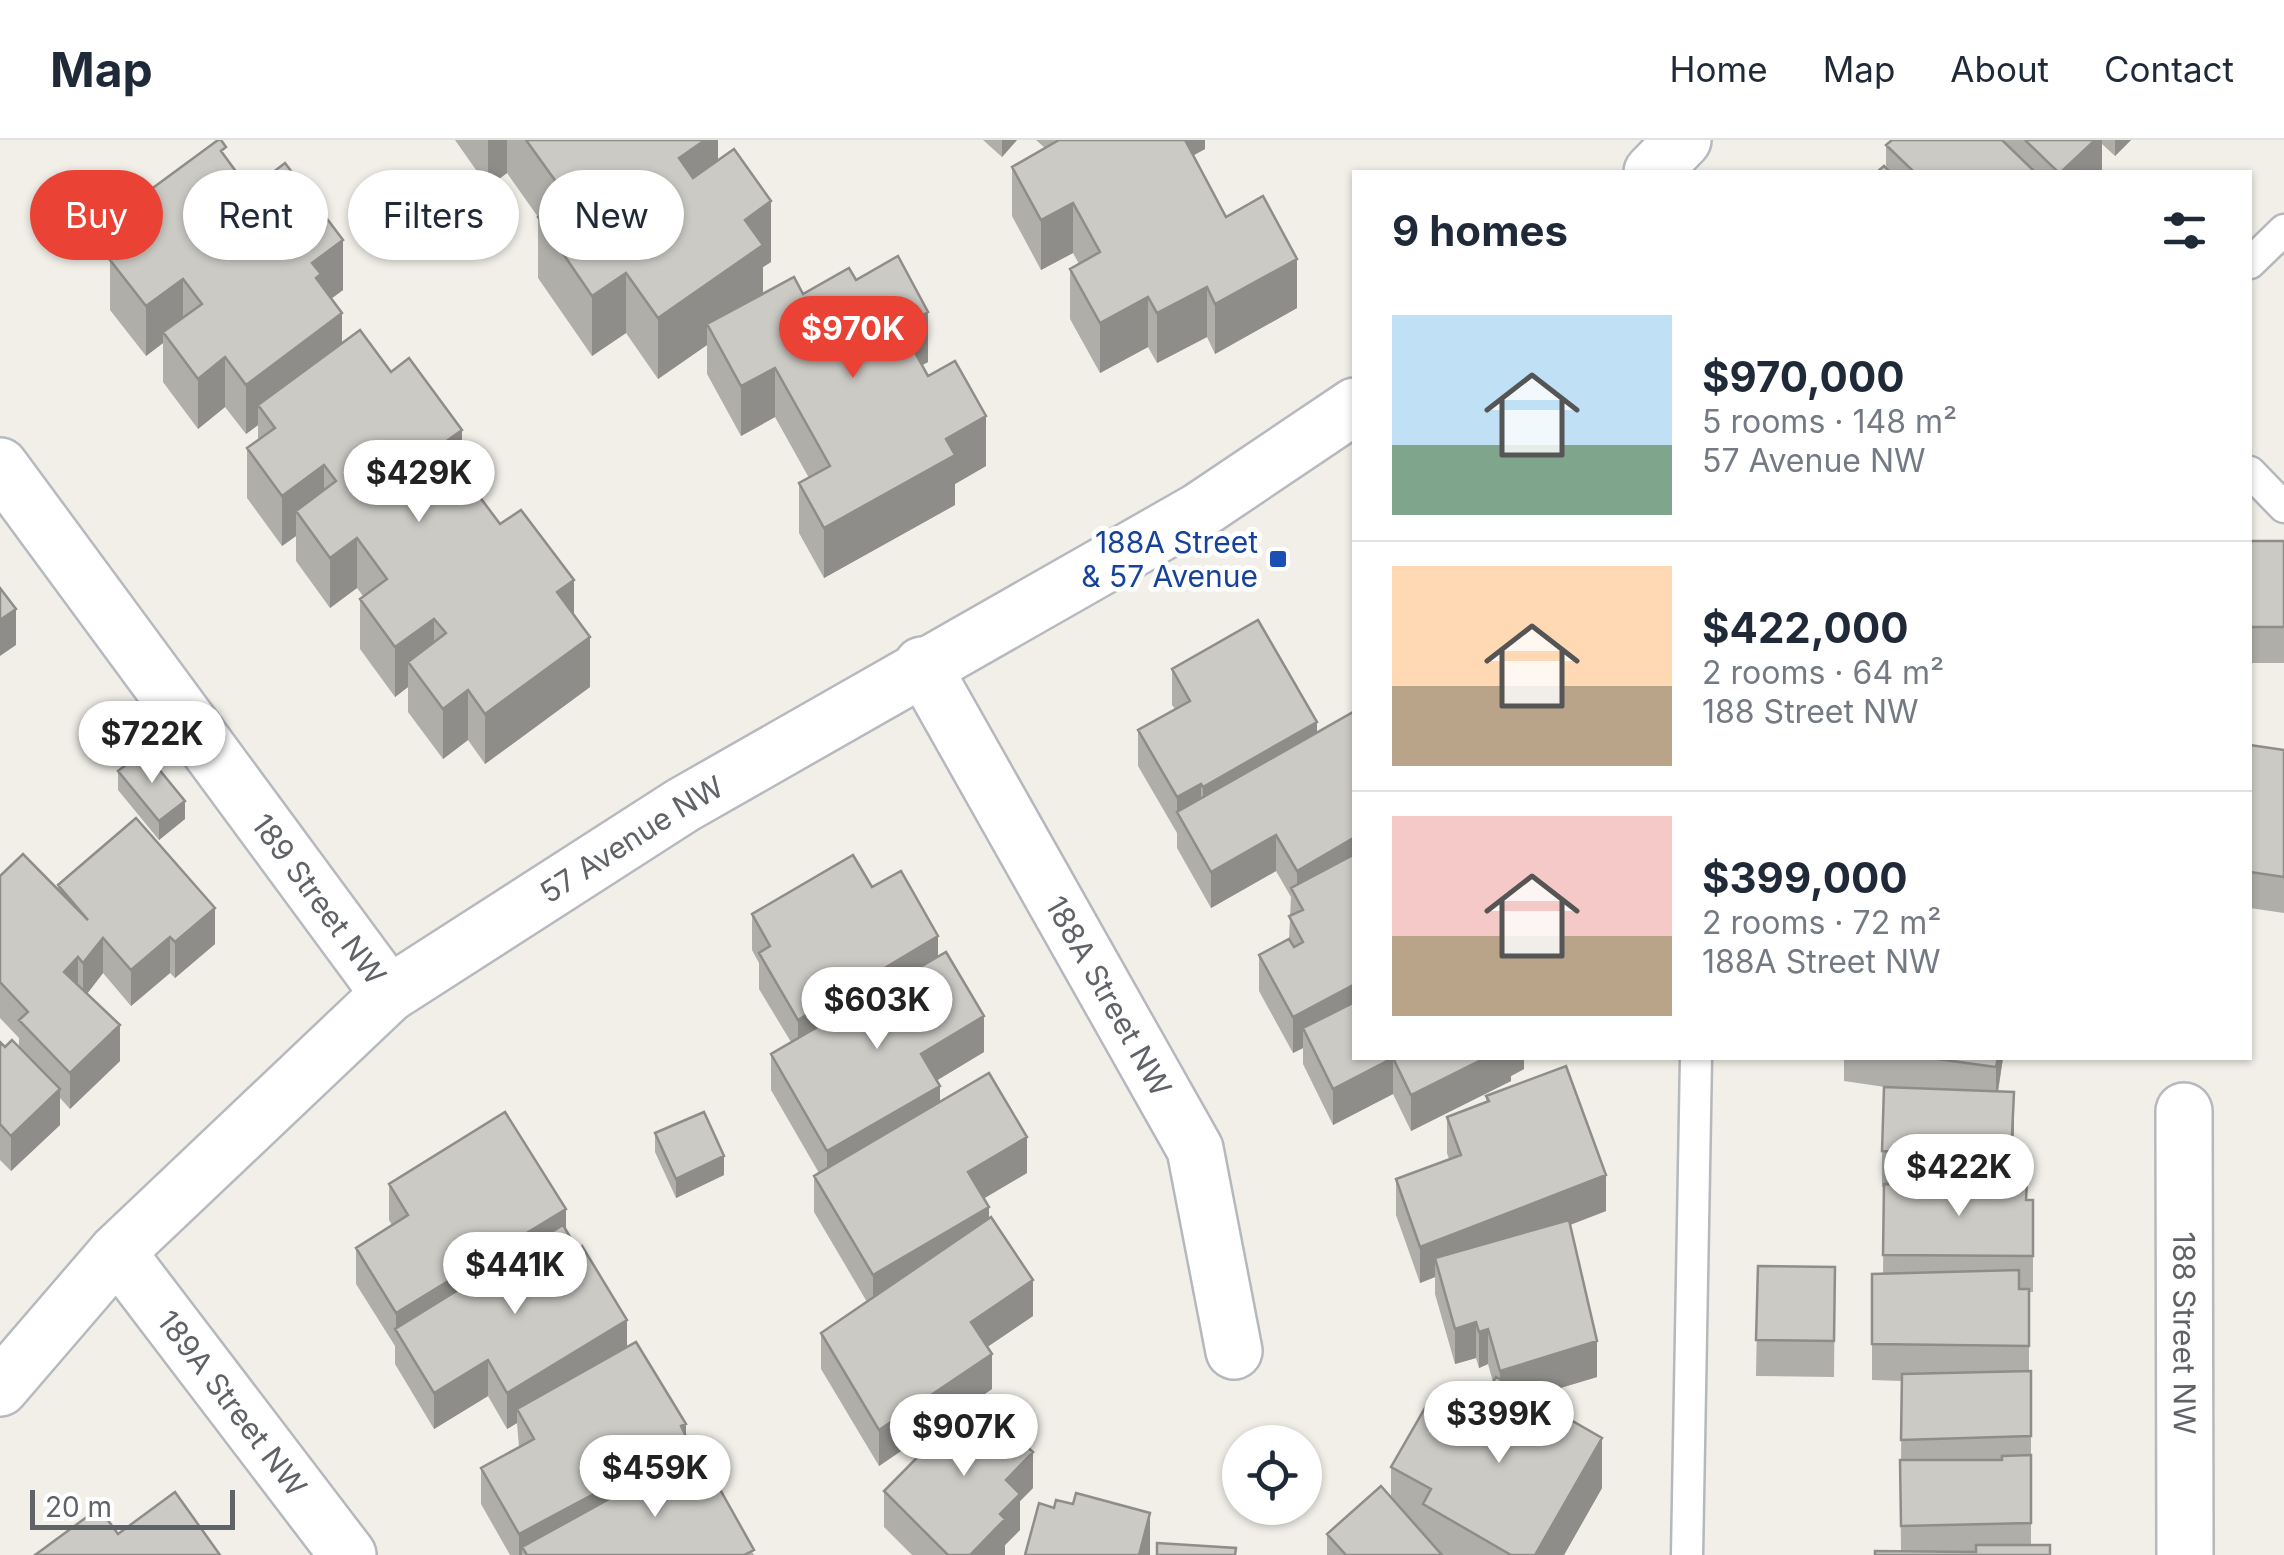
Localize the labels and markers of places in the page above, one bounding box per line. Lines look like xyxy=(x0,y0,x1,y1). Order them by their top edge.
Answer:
pin: $970K xyxy=(783,296,923,381)
pin: $429K xyxy=(349,440,489,525)
place label: 188A Street & 57 Avenue xyxy=(1081,524,1258,594)
marker: 188A Street & 57 Avenue xyxy=(1267,548,1289,570)
pin: $722K xyxy=(82,701,222,786)
pin: $603K xyxy=(807,967,947,1052)
pin: $422K xyxy=(1889,1134,2029,1219)
pin: $441K xyxy=(445,1232,585,1317)
pin: $399K xyxy=(1429,1381,1569,1466)
pin: $907K xyxy=(894,1394,1034,1479)
pin: $459K xyxy=(585,1435,725,1520)

